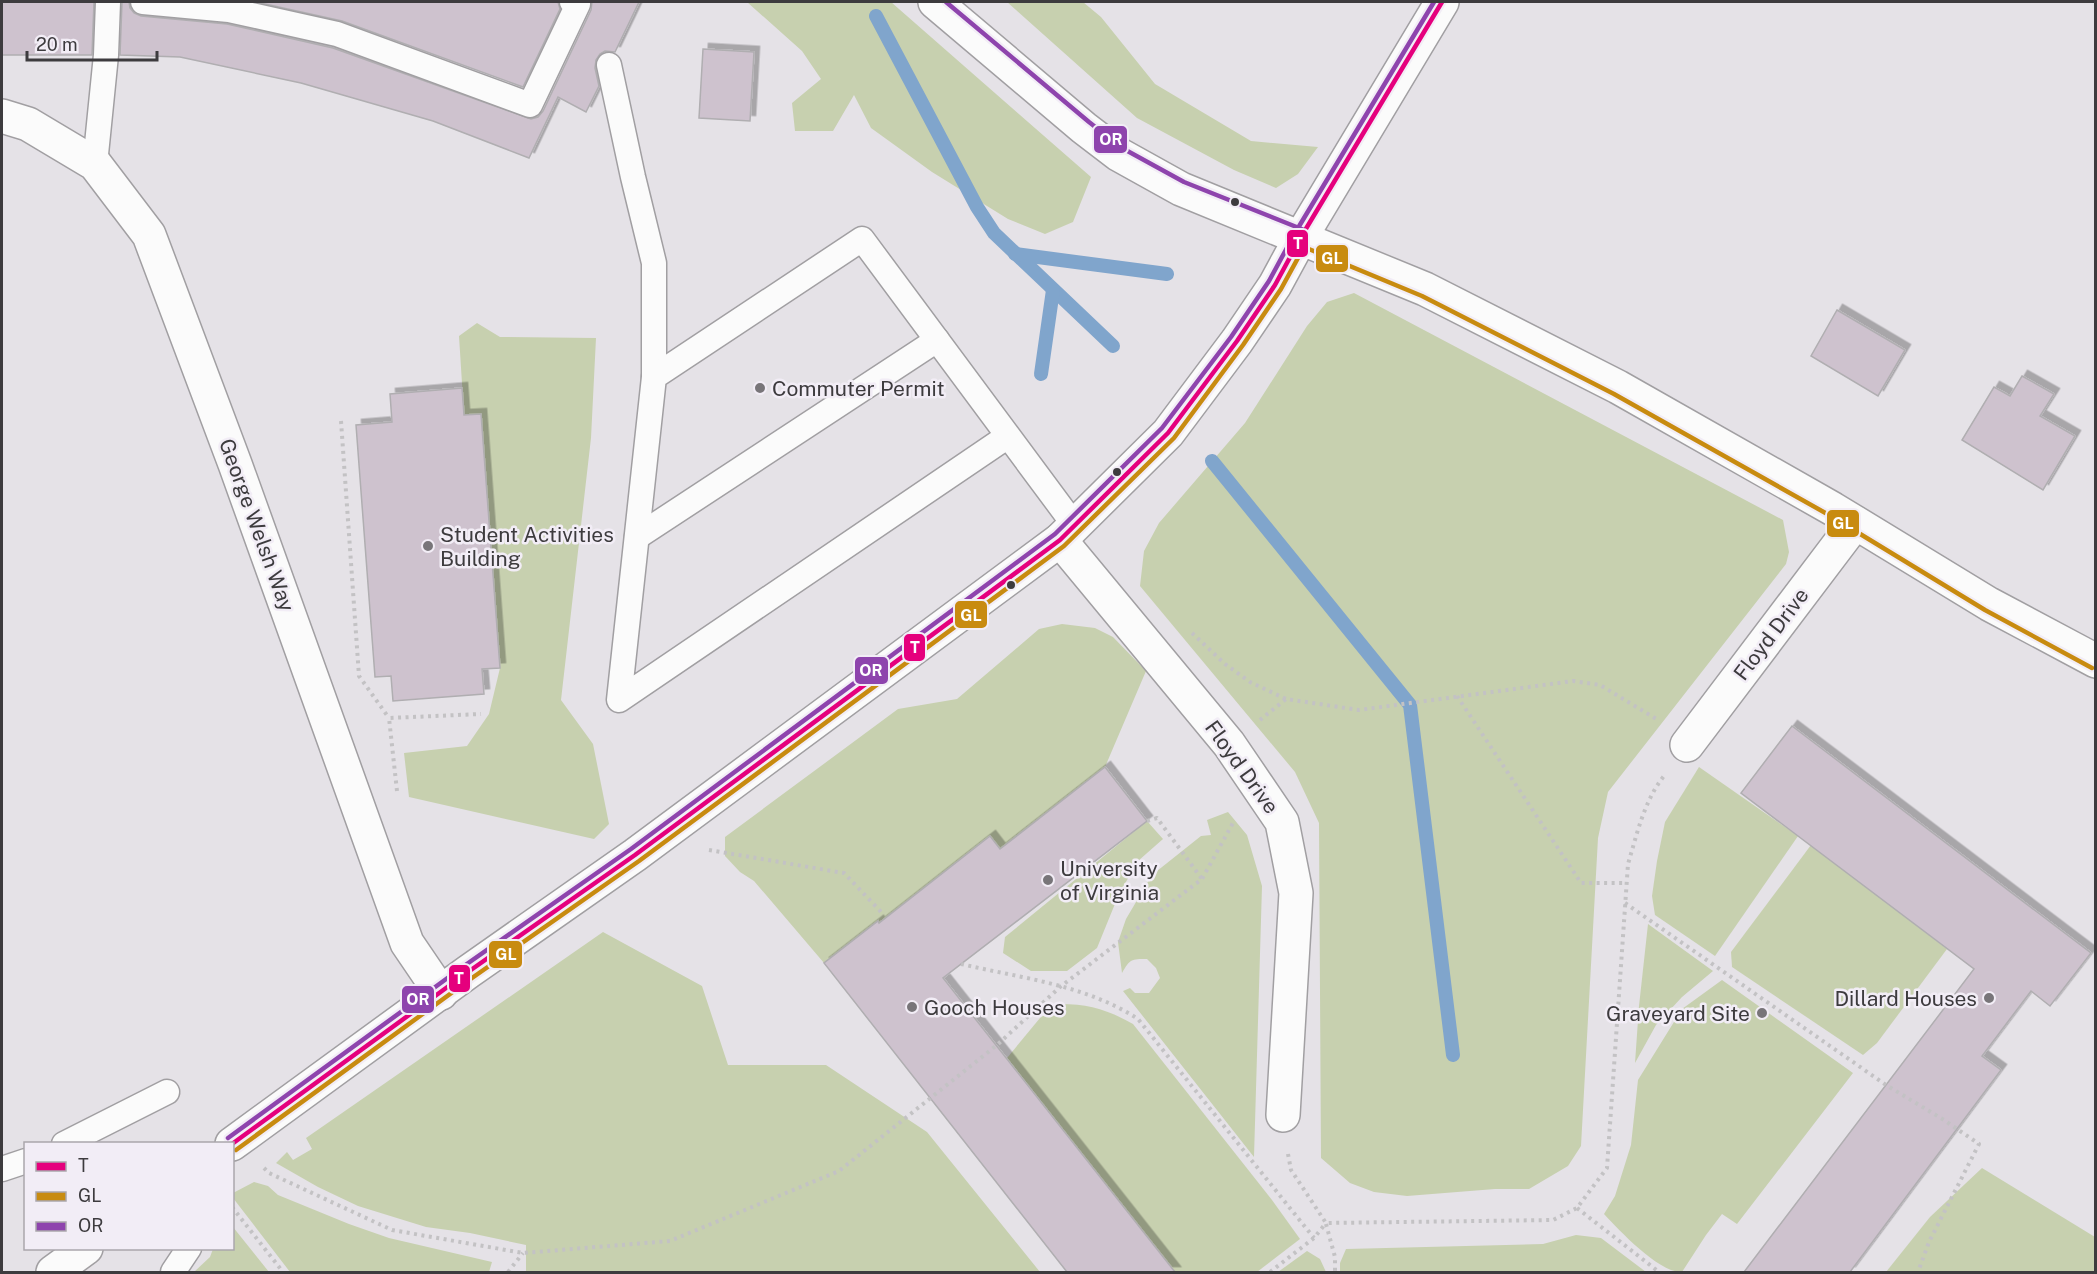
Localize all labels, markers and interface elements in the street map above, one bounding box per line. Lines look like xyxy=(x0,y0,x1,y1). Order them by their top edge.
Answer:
scale bar xyxy=(27,24,158,62)
text: 20 m xyxy=(36,34,78,55)
line badge: OR xyxy=(1093,125,1128,154)
text: OR xyxy=(1099,130,1123,149)
unlabelled marker xyxy=(1229,196,1241,208)
line badge: T xyxy=(1286,229,1309,258)
text: T xyxy=(1293,234,1303,253)
line badge: GL xyxy=(1315,244,1349,273)
text: GL xyxy=(1321,249,1343,268)
place label: Commuter Permit xyxy=(772,376,945,401)
marker: Commuter Permit xyxy=(753,381,767,395)
street label: George Welsh Way xyxy=(214,435,300,615)
unlabelled marker xyxy=(1111,466,1123,478)
line badge: GL xyxy=(1826,509,1860,538)
text: GL xyxy=(1832,514,1854,533)
place label: Student Activities Building xyxy=(440,522,614,571)
marker: Student Activities Building xyxy=(421,539,435,553)
unlabelled marker xyxy=(1005,579,1017,591)
street label: Floyd Drive xyxy=(1728,583,1814,685)
line badge: GL xyxy=(954,600,988,629)
text: GL xyxy=(960,606,982,625)
line badge: T xyxy=(903,633,926,662)
text: T xyxy=(910,638,920,657)
line badge: OR xyxy=(854,656,889,685)
text: OR xyxy=(859,661,883,680)
street label: Floyd Drive xyxy=(1200,716,1284,818)
place label: University of Virginia xyxy=(1060,856,1159,905)
marker: University of Virginia xyxy=(1041,873,1055,887)
line badge: GL xyxy=(488,940,523,969)
text: GL xyxy=(495,945,517,964)
line badge: T xyxy=(448,964,471,993)
text: T xyxy=(454,969,464,988)
line badge: OR xyxy=(401,985,435,1014)
place label: Dillard Houses xyxy=(1834,986,1977,1011)
text: OR xyxy=(406,990,430,1009)
marker: Dillard Houses xyxy=(1982,991,1996,1005)
place label: Gooch Houses xyxy=(924,995,1065,1020)
marker: Gooch Houses xyxy=(905,1000,919,1014)
place label: Graveyard Site xyxy=(1606,1001,1750,1026)
marker: Graveyard Site xyxy=(1755,1006,1769,1020)
legend xyxy=(24,1142,234,1250)
text: T xyxy=(78,1155,89,1176)
text: GL xyxy=(78,1185,102,1206)
text: OR xyxy=(78,1215,103,1236)

